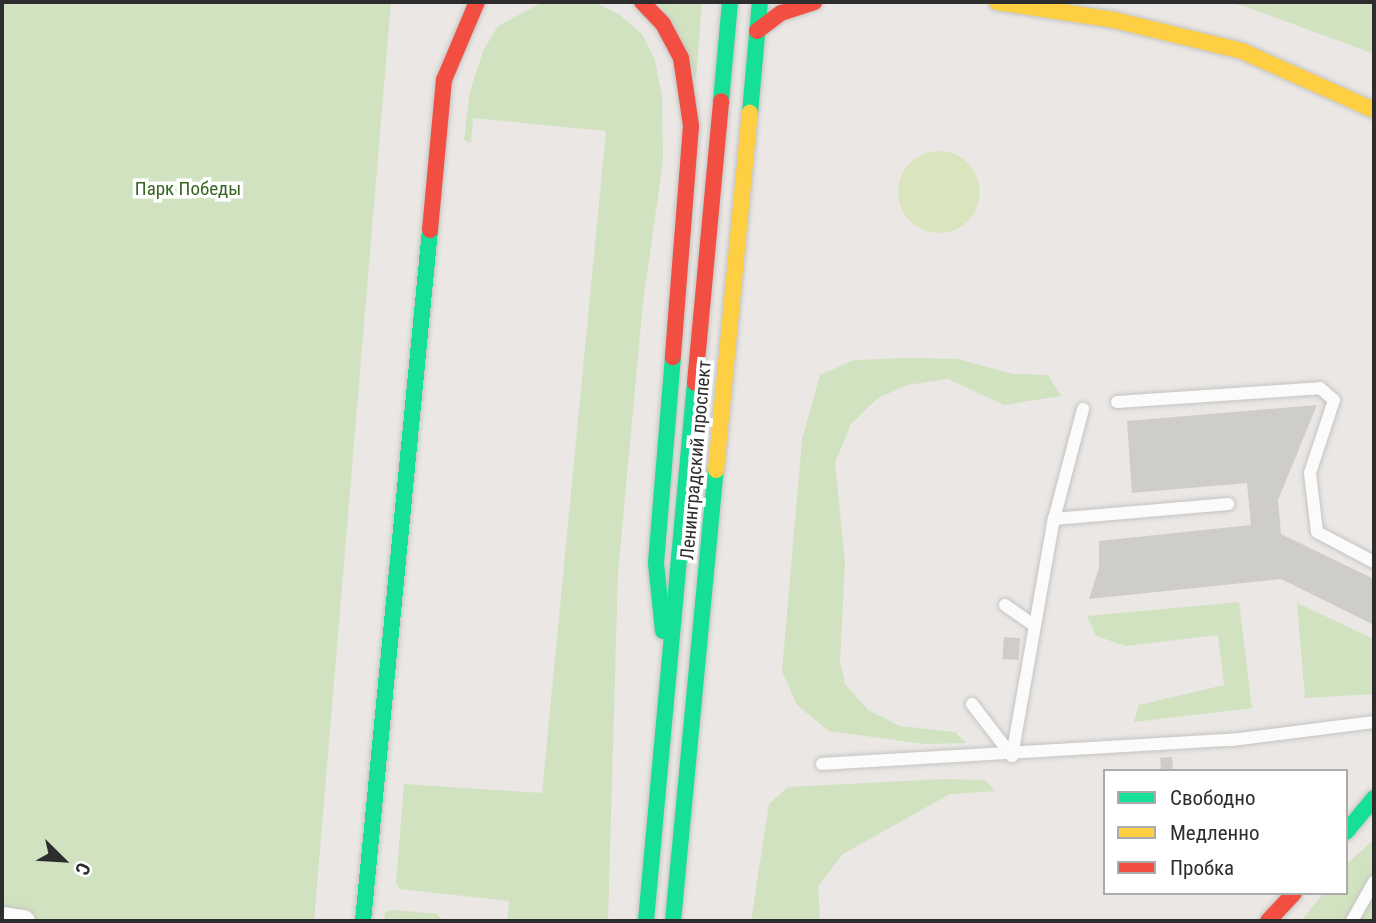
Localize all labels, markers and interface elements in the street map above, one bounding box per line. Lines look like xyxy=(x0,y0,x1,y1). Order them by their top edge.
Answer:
park label: Парк Победы xyxy=(135,178,241,200)
street label: Ленинградский проспект xyxy=(676,359,716,561)
legend xyxy=(1103,769,1348,895)
text: Свободно xyxy=(1170,786,1256,810)
text: Медленно xyxy=(1170,821,1259,845)
north arrow xyxy=(28,825,98,895)
text: Пробка xyxy=(1170,856,1234,880)
text: С xyxy=(70,859,95,878)

